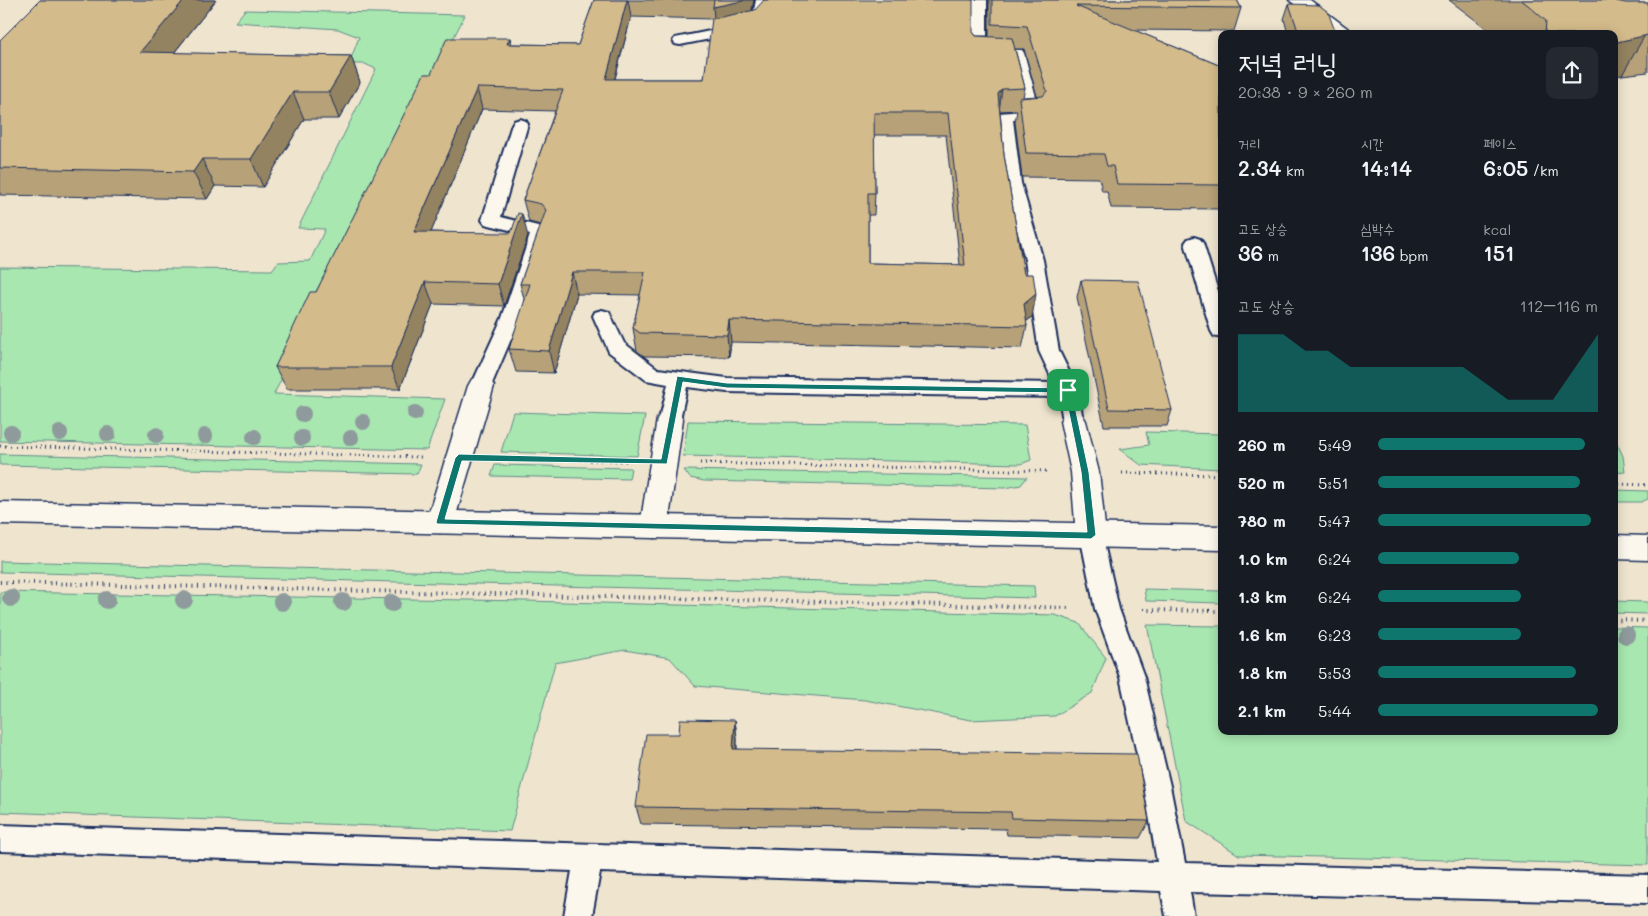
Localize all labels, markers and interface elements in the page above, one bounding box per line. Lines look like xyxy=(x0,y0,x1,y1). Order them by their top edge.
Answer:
text: 저녁 러닝 xyxy=(1238,44,1338,80)
button: share xyxy=(1546,47,1598,99)
text: 20:38 · 9 × 260 m xyxy=(1238,81,1373,102)
text: 거리 xyxy=(1238,134,1261,153)
text: 시간 xyxy=(1361,134,1383,153)
text: 페이스 xyxy=(1483,134,1517,153)
text: 2.34 xyxy=(1238,154,1282,181)
text: 14:14 xyxy=(1361,154,1412,181)
text: 6:05 xyxy=(1483,154,1528,181)
text: km xyxy=(1282,161,1305,180)
text: /km xyxy=(1528,161,1559,180)
text: 고도 상승 xyxy=(1238,219,1288,238)
text: 심박수 xyxy=(1361,219,1394,238)
text: kcal xyxy=(1483,220,1511,239)
text: 36 xyxy=(1238,239,1263,266)
text: 136 xyxy=(1361,239,1395,266)
text: 151 xyxy=(1483,239,1514,266)
text: m xyxy=(1263,246,1279,265)
text: bpm xyxy=(1395,246,1428,265)
text: 고도 상승 xyxy=(1238,295,1295,316)
text: 112–116 m xyxy=(1520,295,1598,316)
pin xyxy=(1047,369,1089,411)
icon: arrive xyxy=(1054,376,1082,404)
text: 260 m xyxy=(1238,434,1285,455)
text: 5:49 xyxy=(1318,434,1351,455)
text: 520 m xyxy=(1238,472,1285,493)
text: 5:51 xyxy=(1318,472,1349,493)
text: 780 m xyxy=(1238,510,1286,531)
text: 5:47 xyxy=(1318,510,1351,531)
text: 1.0 km xyxy=(1238,548,1287,569)
text: 6:24 xyxy=(1318,548,1351,569)
text: 1.3 km xyxy=(1238,586,1287,607)
text: 6:24 xyxy=(1318,586,1351,607)
text: 1.6 km xyxy=(1238,624,1287,645)
text: 6:23 xyxy=(1318,624,1351,645)
text: 1.8 km xyxy=(1238,662,1287,683)
text: 5:53 xyxy=(1318,662,1351,683)
text: 2.1 km xyxy=(1238,700,1286,721)
text: 5:44 xyxy=(1318,700,1351,721)

